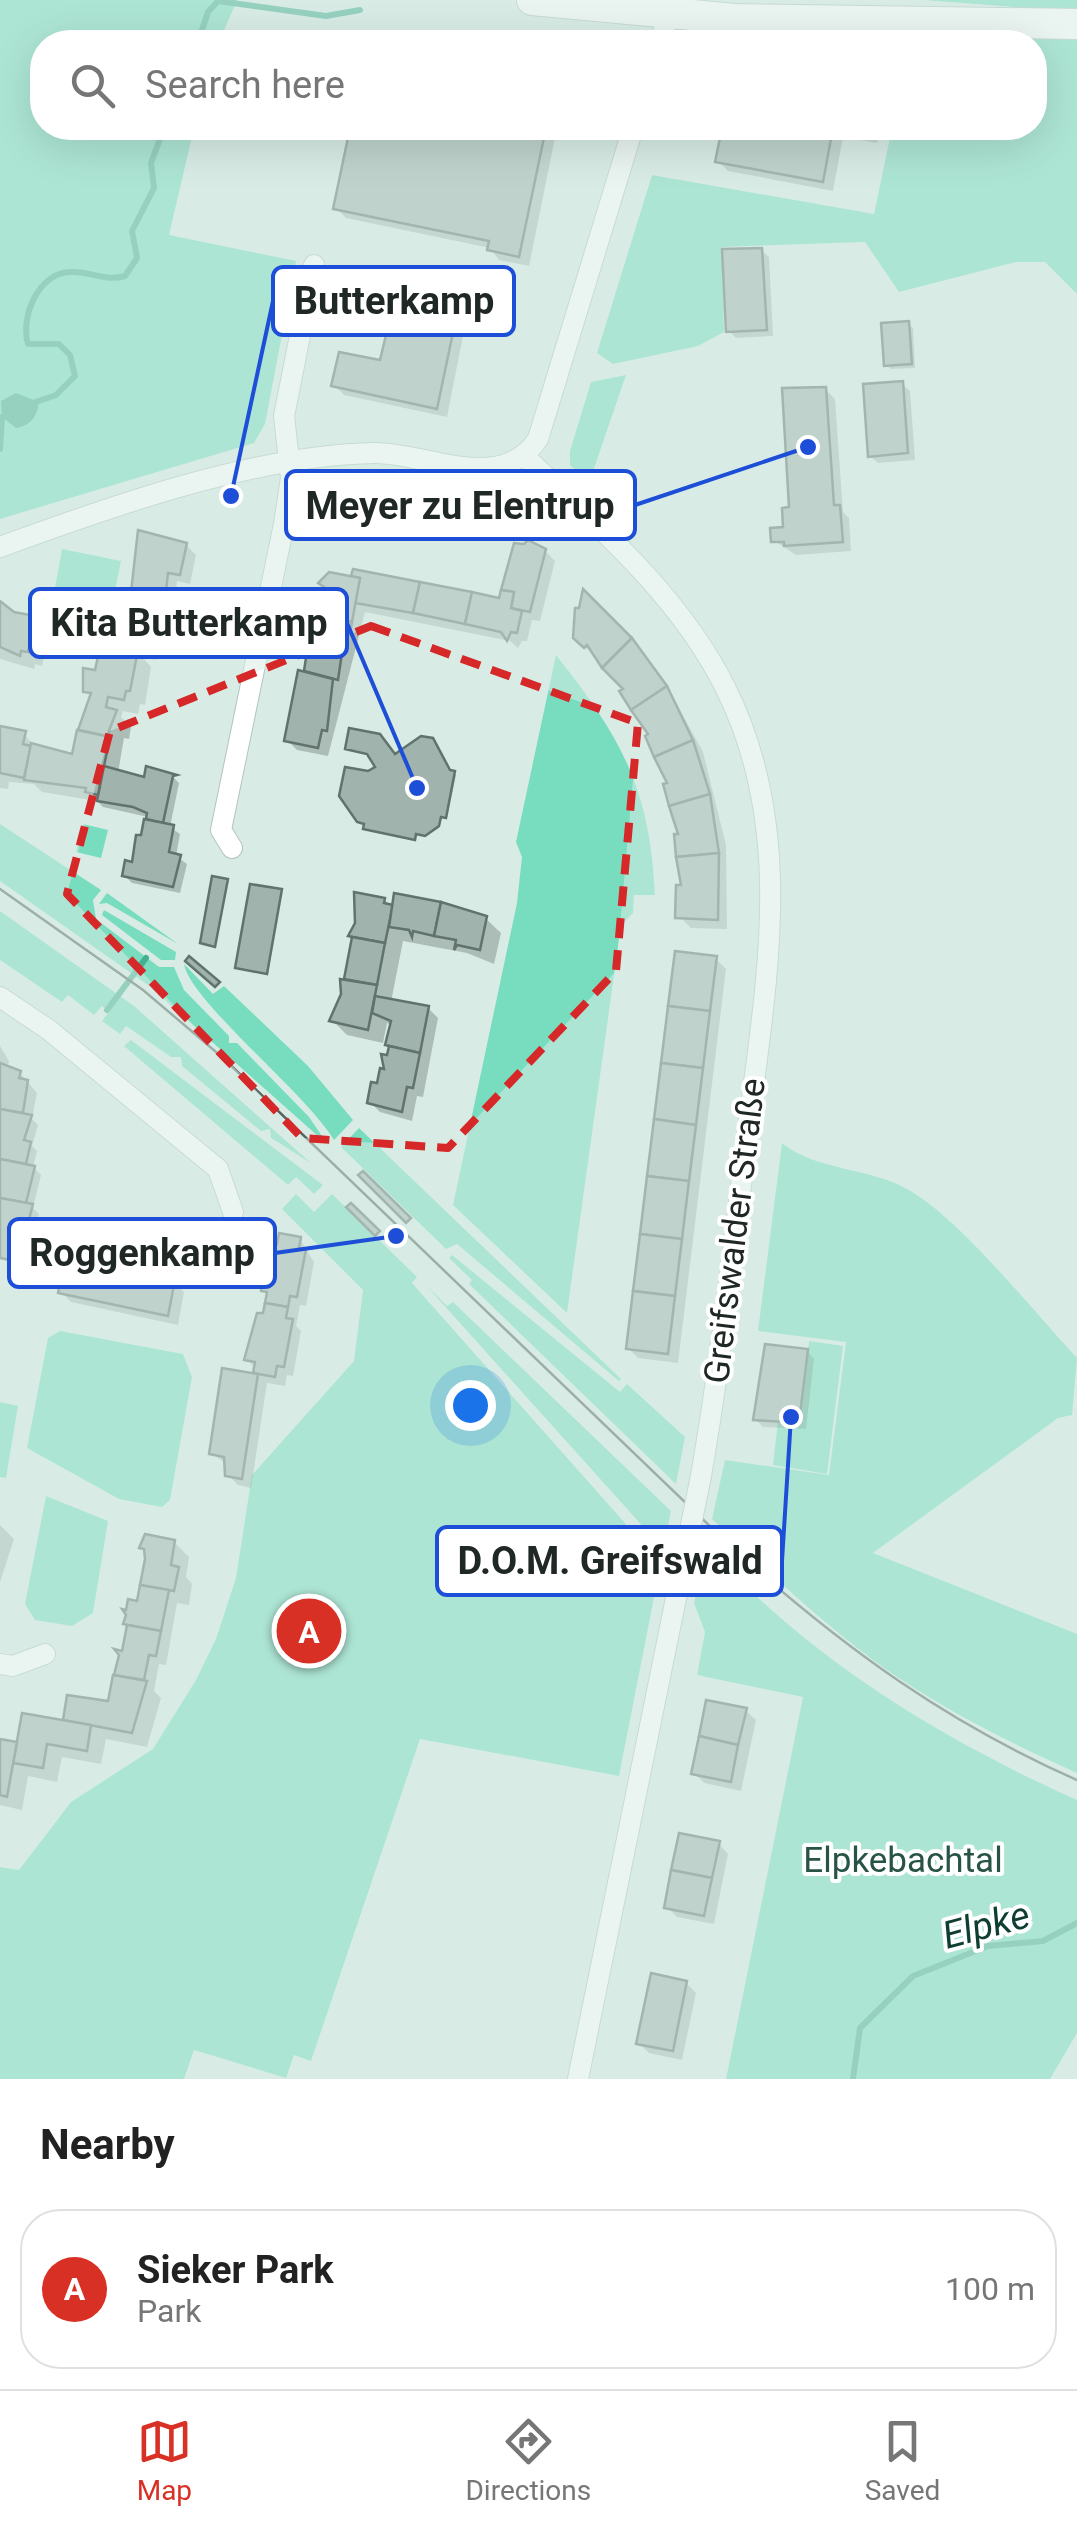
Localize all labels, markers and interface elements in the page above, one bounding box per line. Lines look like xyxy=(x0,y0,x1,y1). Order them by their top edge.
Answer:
search box xyxy=(30,30,1047,140)
icon: search xyxy=(65,58,120,113)
text: Search here xyxy=(145,63,345,107)
callout: Butterkamp xyxy=(273,267,514,335)
text: Butterkamp xyxy=(294,279,494,323)
callout: Meyer zu Elentrup xyxy=(286,471,635,539)
text: Meyer zu Elentrup xyxy=(305,484,615,528)
callout: Kita Butterkamp xyxy=(30,589,347,657)
text: Kita Butterkamp xyxy=(50,601,328,645)
street label: Greifswalder Straße xyxy=(696,1076,774,1386)
callout: Roggenkamp xyxy=(9,1219,275,1287)
text: Roggenkamp xyxy=(29,1231,255,1275)
your location xyxy=(445,1380,496,1431)
callout: D.O.M. Greifswald xyxy=(437,1527,782,1595)
text: D.O.M. Greifswald xyxy=(457,1539,763,1583)
pin: A xyxy=(276,1594,342,1668)
park label: Elpkebachtal xyxy=(803,1840,1003,1881)
water label: Elpke xyxy=(938,1892,1034,1958)
text: Nearby xyxy=(40,2120,175,2169)
text: Sieker Park xyxy=(137,2248,334,2292)
text: A xyxy=(64,2270,85,2308)
text: 100 m xyxy=(945,2270,1035,2308)
text: Park xyxy=(137,2292,201,2330)
tab: Map xyxy=(137,2414,192,2507)
tab: Directions xyxy=(465,2414,591,2507)
tab: Saved xyxy=(865,2414,940,2507)

